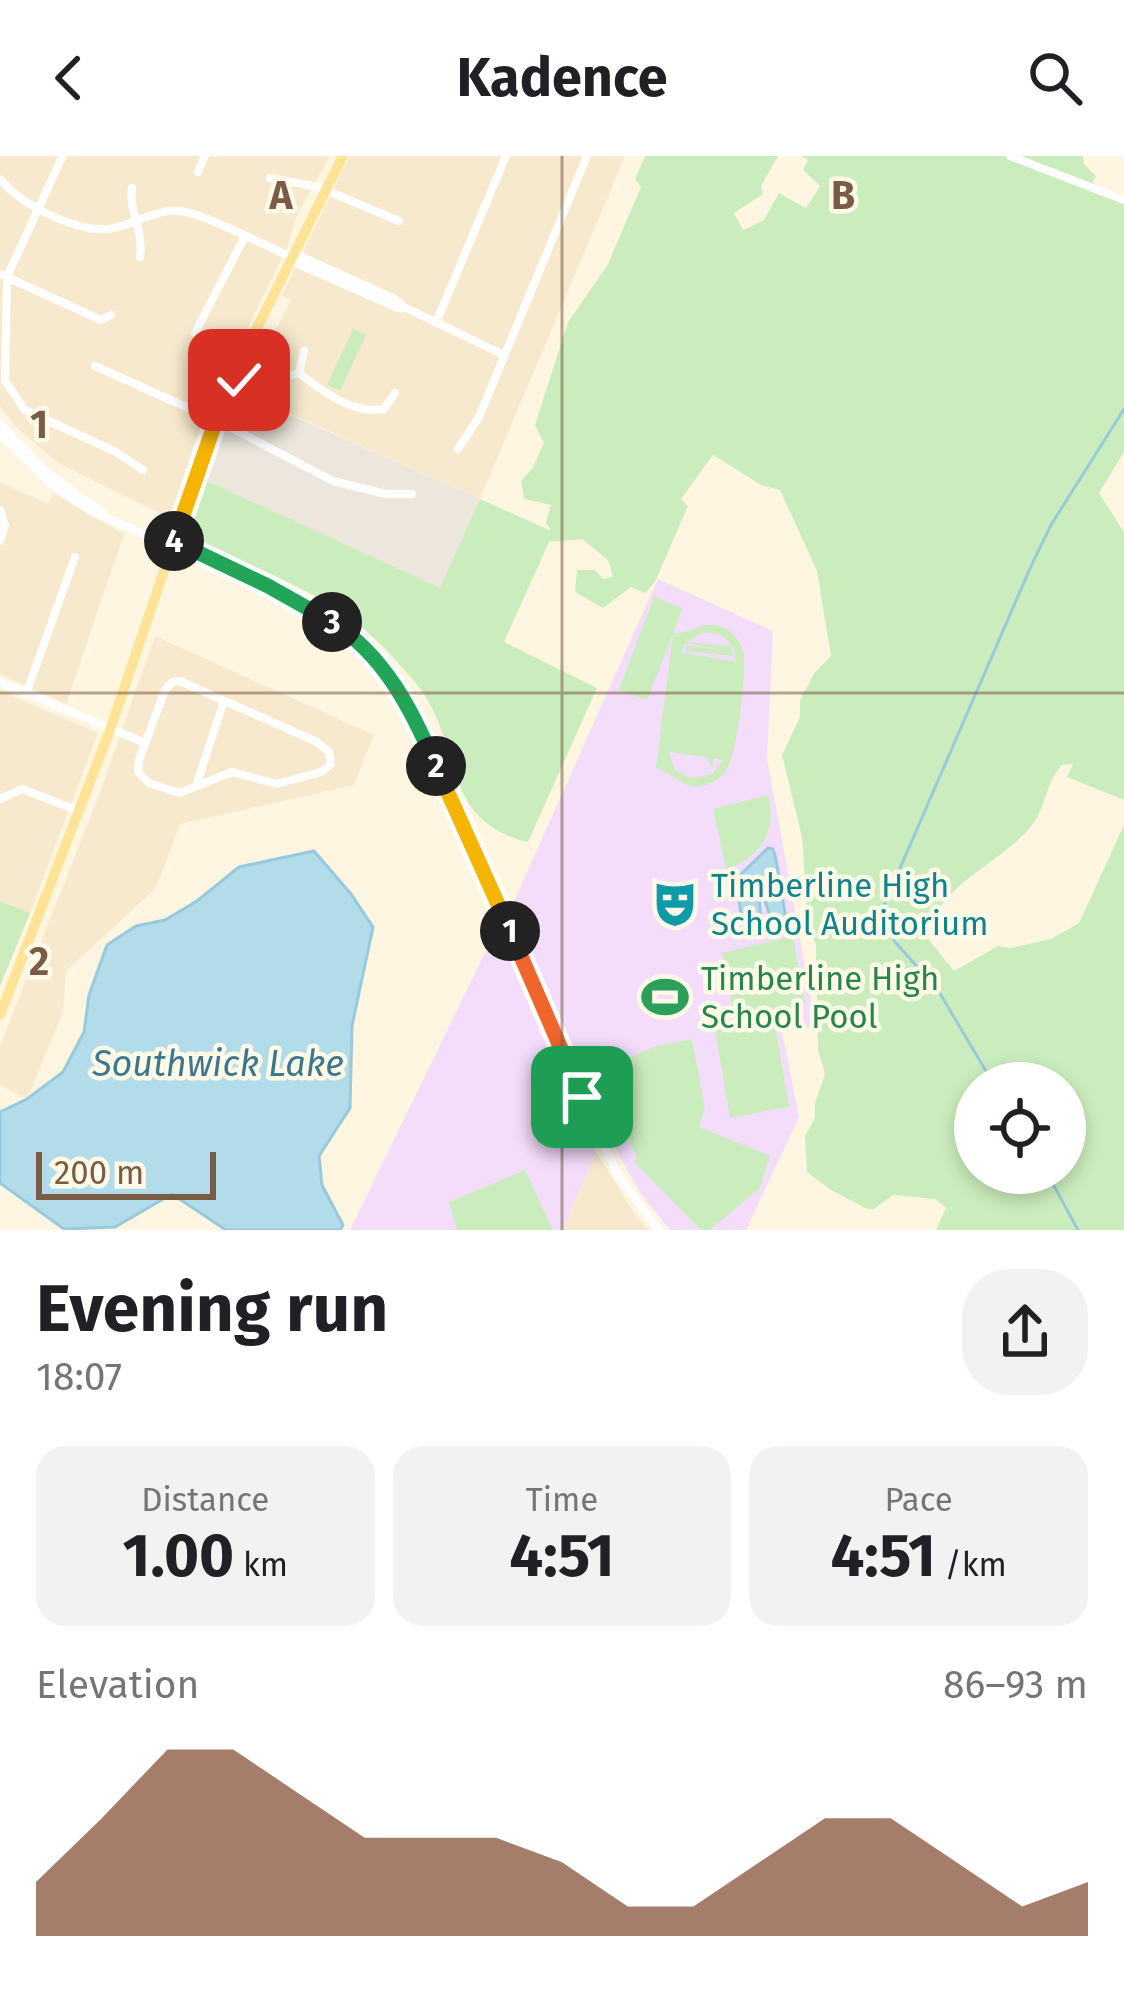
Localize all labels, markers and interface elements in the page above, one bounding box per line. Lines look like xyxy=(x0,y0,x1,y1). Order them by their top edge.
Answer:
icon: back xyxy=(36,45,102,111)
icon: search xyxy=(1022,45,1088,111)
text: Kadence xyxy=(456,46,668,110)
text: A xyxy=(268,173,293,219)
text: B xyxy=(831,173,855,219)
pin xyxy=(188,329,290,431)
icon: check xyxy=(206,347,272,413)
text: 1 xyxy=(30,402,48,448)
pin: 4 xyxy=(144,511,204,571)
text: 4 xyxy=(165,521,183,561)
pin: 3 xyxy=(302,592,362,652)
text: 3 xyxy=(323,602,341,642)
pin: 2 xyxy=(406,736,466,796)
text: 2 xyxy=(427,746,445,786)
place label: Timberline High School Auditorium xyxy=(711,866,988,944)
theatre icon: Timberline High School Auditorium xyxy=(650,879,700,929)
pin: 1 xyxy=(480,901,540,961)
text: 1 xyxy=(502,911,518,951)
text: 2 xyxy=(29,939,49,985)
place label: Timberline High School Pool xyxy=(701,959,939,1037)
sports icon: Timberline High School Pool xyxy=(640,972,690,1022)
water label: Southwick Lake xyxy=(91,1042,344,1086)
pin xyxy=(531,1046,633,1148)
map controls xyxy=(954,1062,1086,1194)
button: locate xyxy=(954,1062,1086,1194)
icon: arrive xyxy=(549,1064,615,1130)
scale bar xyxy=(36,1146,216,1199)
text: 200 m xyxy=(54,1153,144,1193)
text: Evening run xyxy=(36,1269,388,1348)
button: share xyxy=(962,1269,1088,1395)
text: 18:07 xyxy=(36,1354,122,1400)
text: Distance xyxy=(141,1480,269,1520)
text: Time xyxy=(526,1480,598,1520)
text: Pace xyxy=(884,1480,953,1520)
text: 1.00 xyxy=(123,1520,234,1592)
text: 4:51 xyxy=(509,1520,615,1592)
text: 4:51 xyxy=(830,1520,936,1592)
text: km xyxy=(234,1545,288,1585)
text: /km xyxy=(936,1545,1007,1585)
text: Elevation xyxy=(36,1662,199,1708)
text: 86–93 m xyxy=(943,1662,1088,1708)

